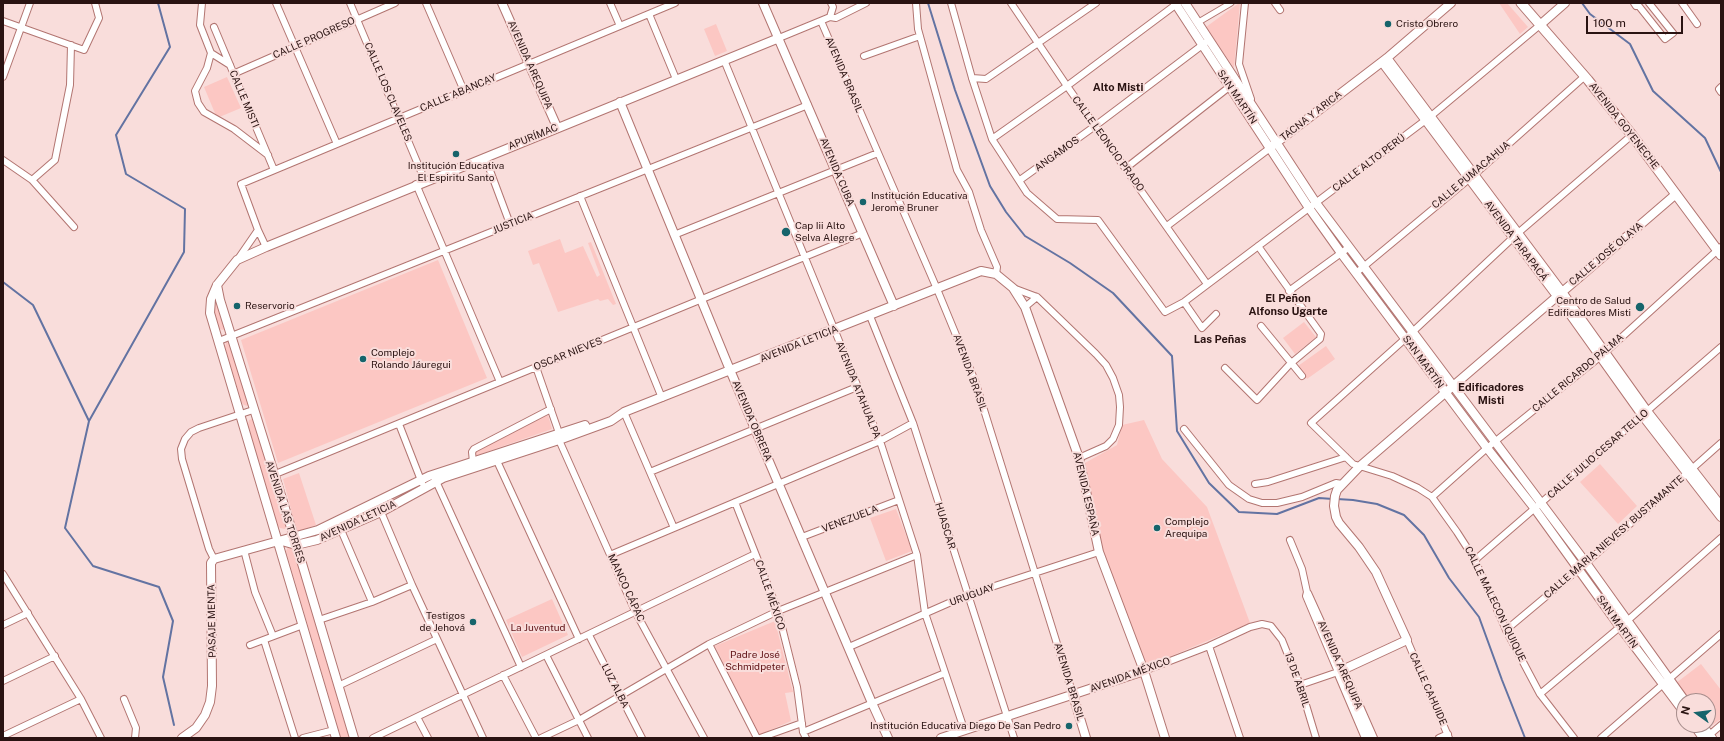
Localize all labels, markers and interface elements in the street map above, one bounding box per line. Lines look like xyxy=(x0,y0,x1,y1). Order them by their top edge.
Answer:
scale bar xyxy=(1588,8,1685,34)
street label: CALLE PROGRESO xyxy=(271,14,357,62)
text: 100 m xyxy=(1593,16,1626,30)
place label: Cristo Obrero xyxy=(1396,18,1458,30)
street label: AVENIDA AREQUIPA xyxy=(505,19,555,111)
marker: Cristo Obrero xyxy=(1383,19,1393,29)
street label: AVENIDA BRASIL xyxy=(823,35,865,115)
street label: CALLE LOS CLAVELES xyxy=(362,41,414,143)
street label: SAN MARTÍN xyxy=(1215,68,1259,126)
street label: CALLE MISTI xyxy=(227,69,261,129)
street label: CALLE ABANCAY xyxy=(418,72,498,114)
street label: AVENIDA GOYENECHE xyxy=(1586,80,1662,172)
district label: Alto Misti xyxy=(1093,81,1143,95)
street label: TACNA Y ARICA xyxy=(1278,88,1344,144)
street label: CALLE LEONCIO PRADO xyxy=(1069,94,1147,194)
street label: APURÍMAC xyxy=(506,122,560,152)
street label: CALLE ALTO PERÚ xyxy=(1330,132,1408,194)
street label: ANGAMOS xyxy=(1032,134,1082,174)
street label: AVENIDA CUBA xyxy=(817,136,857,208)
street label: CALLE PUMACAHUA xyxy=(1430,139,1512,211)
marker: Institución Educativa El Espiritu Santo xyxy=(451,149,461,159)
place label: Institución Educativa El Espiritu Santo xyxy=(408,160,504,184)
place label: Institución Educativa Jerome Bruner xyxy=(871,190,968,214)
marker: Institución Educativa Jerome Bruner xyxy=(858,197,868,207)
street label: AVENIDA TARAPACÁ xyxy=(1482,198,1550,284)
street label: JUSTICIA xyxy=(491,209,535,237)
place label: Cap Iii Alto Selva Alegre xyxy=(795,220,854,244)
street label: CALLE JOSÉ OLAYA xyxy=(1567,220,1645,288)
marker: Cap Iii Alto Selva Alegre xyxy=(780,226,792,238)
district label: El Peñon Alfonso Ugarte xyxy=(1248,292,1328,318)
place label: Centro de Salud Edificadores Misti xyxy=(1548,295,1631,318)
place label: Reservorio xyxy=(245,300,295,312)
marker: Reservorio xyxy=(232,301,242,311)
marker: Centro de Salud Edificadores Misti xyxy=(1634,301,1646,313)
street label: AVENIDA LETICIA xyxy=(758,323,840,365)
street label: CALLE RICARDO PALMA xyxy=(1530,331,1626,415)
street label: AVENIDA BRASIL xyxy=(950,333,990,413)
district label: Las Peñas xyxy=(1194,333,1246,347)
street label: SAN MARTÍN xyxy=(1400,333,1446,391)
street label: OSCAR NIEVES xyxy=(532,335,604,373)
street label: AVENIDA ATAHUALPA xyxy=(833,340,883,440)
place label: Complejo Rolando Jáuregui xyxy=(371,347,451,370)
marker: Complejo Rolando Jáuregui xyxy=(358,354,368,364)
street label: AVENIDA OBRERA xyxy=(730,379,774,463)
district label: Edificadores Misti xyxy=(1458,381,1524,407)
street label: CALLE JULIO CESAR TELLO xyxy=(1545,407,1651,501)
street label: AVENIDA ESPAÑA xyxy=(1070,451,1102,537)
street label: AVENIDA LAS TORRES xyxy=(263,459,307,565)
street label: CALLE MARIA NIEVESY BUSTAMANTE xyxy=(1542,473,1686,601)
street label: AVENIDA LETICIA xyxy=(318,498,398,544)
street label: HUASCAR xyxy=(932,501,958,551)
street label: VENEZUELA xyxy=(820,503,880,535)
place label: Complejo Arequipa xyxy=(1165,516,1209,540)
marker: Complejo Arequipa xyxy=(1152,523,1162,533)
street label: CALLE MALECON IQUIQUE xyxy=(1462,544,1528,664)
street label: MANCO CÁPAC xyxy=(605,552,647,624)
street label: CALLE MÉXICO xyxy=(752,558,788,632)
street label: URUGUAY xyxy=(948,581,996,609)
street label: PASAJE MENTA xyxy=(205,584,219,658)
street label: SAN MARTÍN xyxy=(1594,593,1640,651)
place label: Testigos de Jehová xyxy=(420,610,465,634)
marker: Testigos de Jehová xyxy=(468,617,478,627)
street label: AVENIDA AREQUIPA xyxy=(1315,619,1365,711)
park label: La Juventud xyxy=(510,622,566,634)
street label: AVENIDA BRASIL xyxy=(1051,641,1087,723)
park label: Padre José Schmidpeter xyxy=(725,649,785,672)
street label: 13 DE ABRIL xyxy=(1282,651,1312,709)
street label: CALLE CAHUIDE xyxy=(1407,651,1449,727)
street label: AVENIDA MÉXICO xyxy=(1088,655,1172,695)
street label: LUZ ALBA xyxy=(599,662,631,710)
north arrow xyxy=(1676,693,1716,733)
text: N xyxy=(1678,705,1692,716)
place label: Institución Educativa Diego De San Pedro xyxy=(870,720,1061,732)
marker: Institución Educativa Diego De San Pedro xyxy=(1064,721,1074,731)

